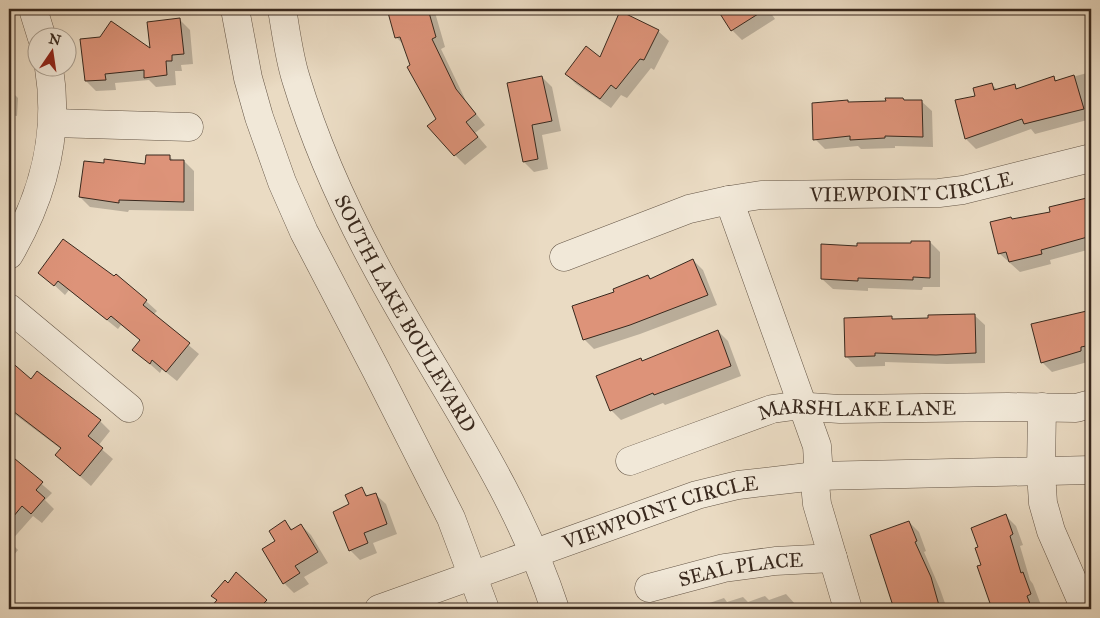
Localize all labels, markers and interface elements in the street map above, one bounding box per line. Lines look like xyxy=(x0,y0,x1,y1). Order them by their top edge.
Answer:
north arrow xyxy=(28,28,78,78)
text: N xyxy=(47,30,63,49)
street label: VIEWPOINT CIRCLE xyxy=(808,166,1015,206)
street label: SOUTH LAKE BOULEVARD xyxy=(330,191,481,437)
street label: MARSHLAKE LANE xyxy=(754,394,956,425)
street label: VIEWPOINT CIRCLE xyxy=(558,471,759,555)
street label: SEAL PLACE xyxy=(676,548,804,592)

